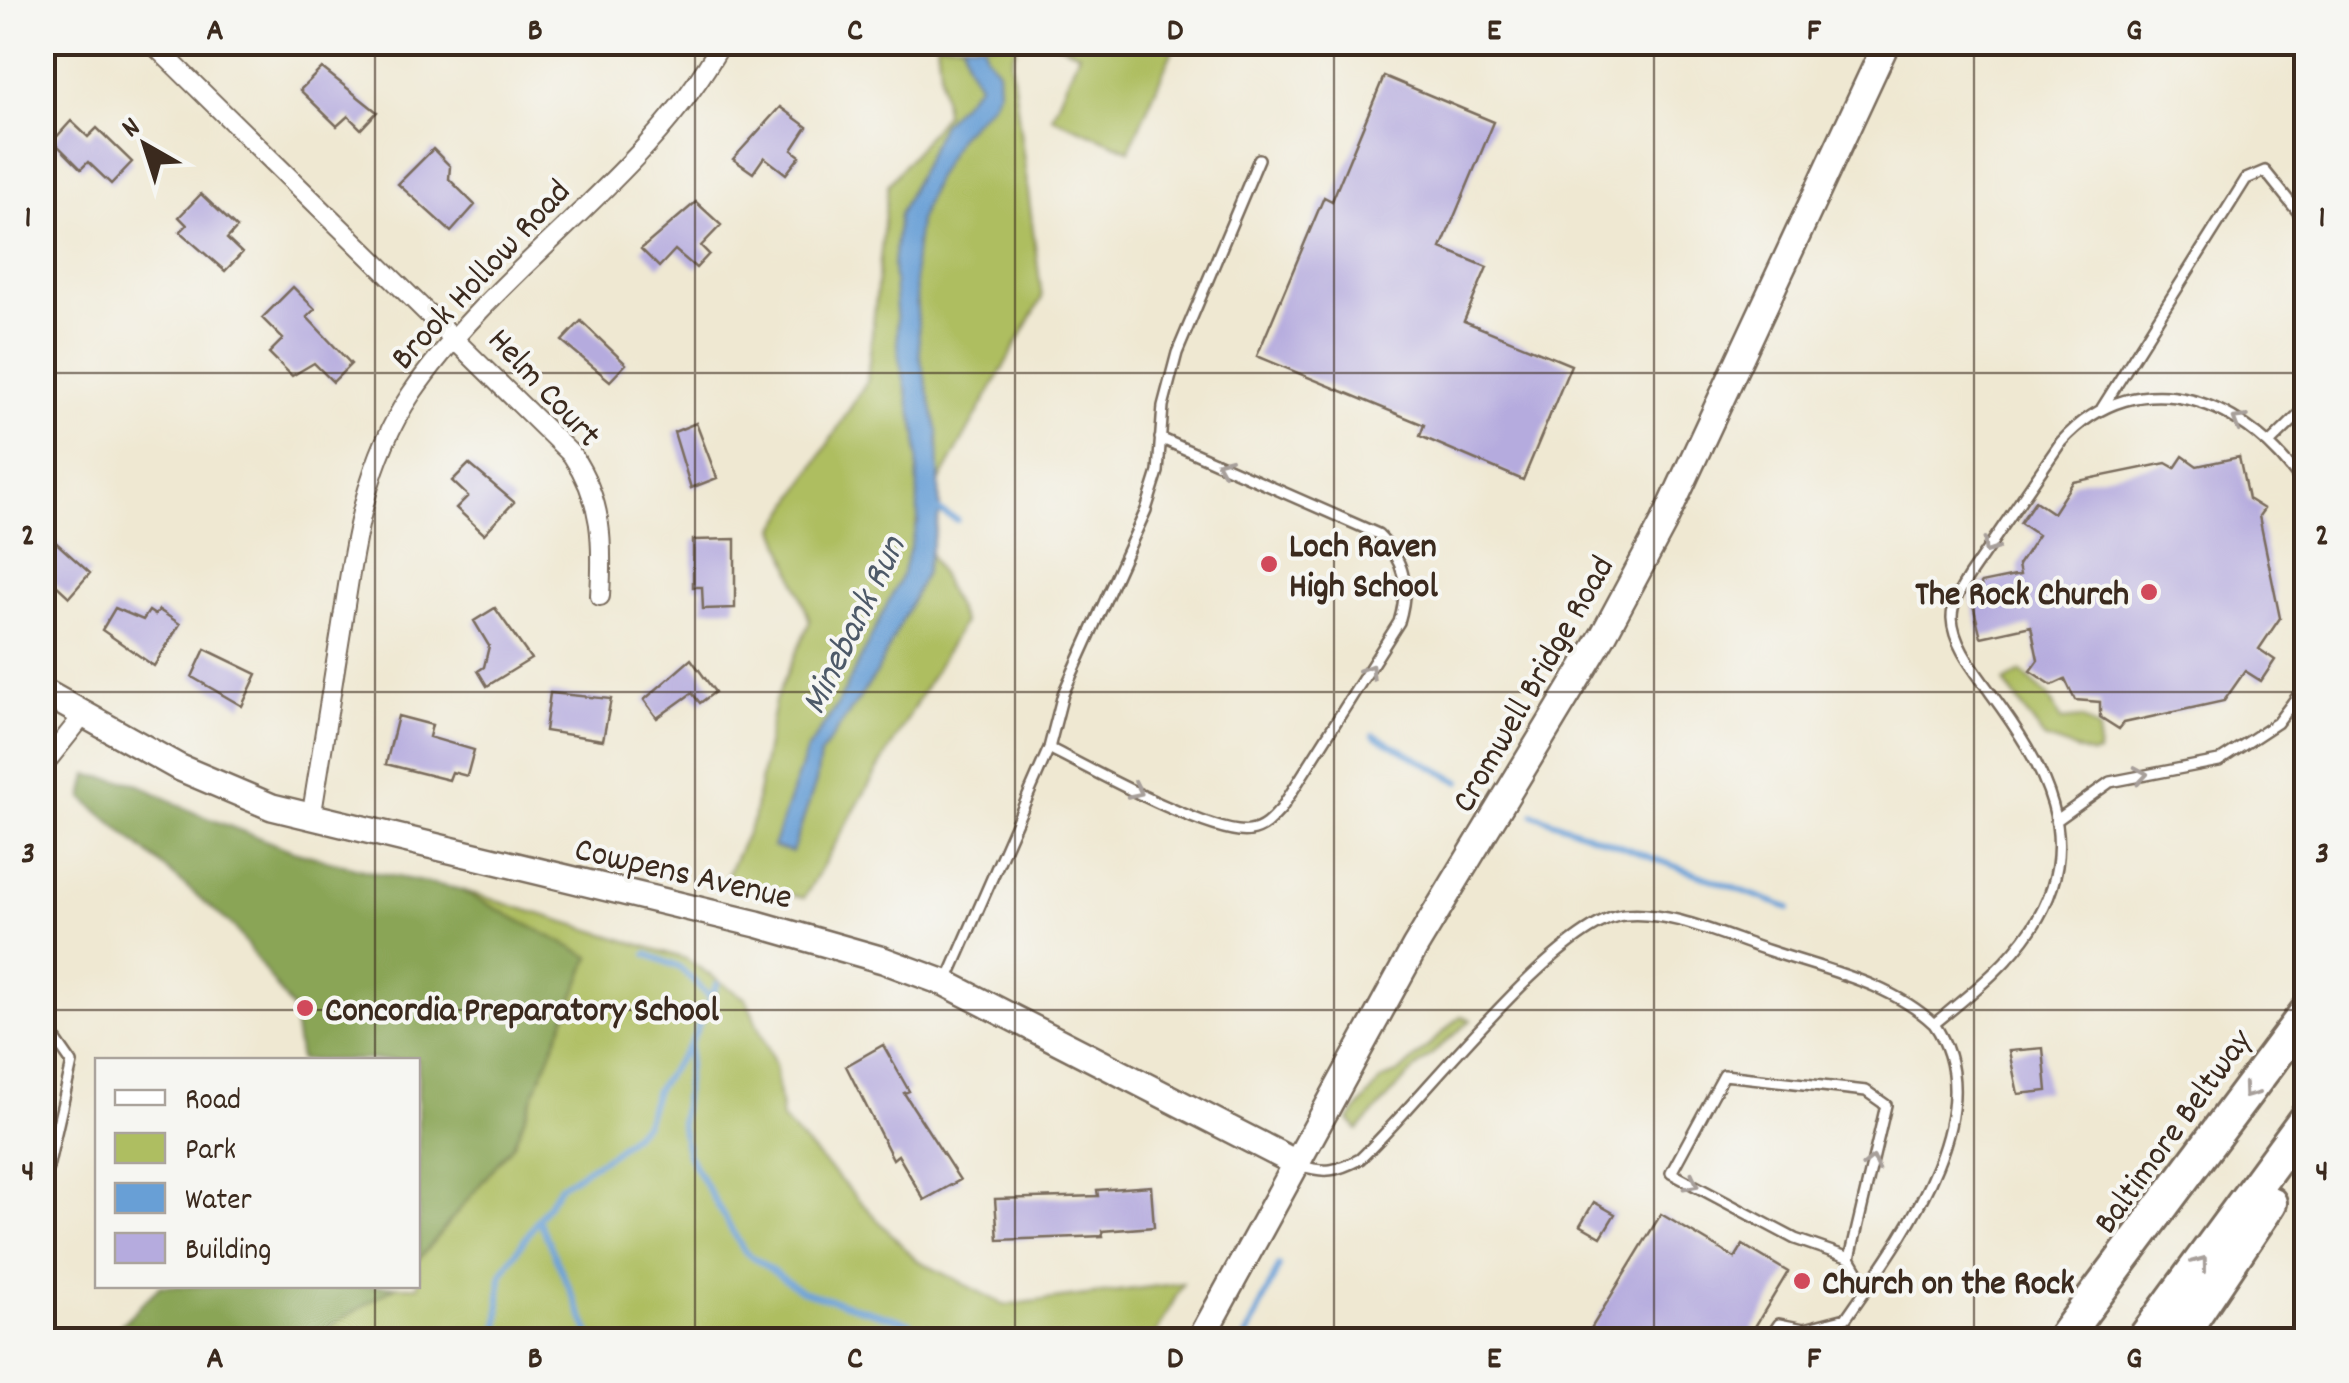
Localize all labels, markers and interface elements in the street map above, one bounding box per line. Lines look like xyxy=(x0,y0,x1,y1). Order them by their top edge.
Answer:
text: A xyxy=(206,10,224,56)
text: B xyxy=(527,10,543,56)
text: C xyxy=(847,10,863,56)
text: D xyxy=(1167,10,1184,56)
text: E xyxy=(1487,10,1502,56)
text: F xyxy=(1807,10,1822,56)
text: G xyxy=(2126,10,2142,56)
north arrow xyxy=(95,95,195,195)
text: N xyxy=(114,110,150,149)
street label: Brook Hollow Road xyxy=(381,170,584,383)
text: 1 xyxy=(24,197,32,243)
text: 1 xyxy=(2318,197,2326,243)
street label: Helm Court xyxy=(474,318,611,460)
one-way arrow xyxy=(2232,414,2250,433)
one-way arrow xyxy=(1215,457,1233,477)
text: 2 xyxy=(21,515,35,561)
text: 2 xyxy=(2315,515,2329,561)
place label: Loch Raven High School xyxy=(1289,524,1438,614)
water label: Minebank Run xyxy=(789,527,923,725)
one-way arrow xyxy=(1983,535,2001,554)
street label: Cromwell Bridge Road xyxy=(1441,548,1629,823)
marker: Loch Raven High School xyxy=(1258,553,1280,575)
place label: The Rock Church xyxy=(1915,572,2129,622)
marker: The Rock Church xyxy=(2138,581,2160,603)
one-way arrow xyxy=(1356,664,1375,682)
one-way arrow xyxy=(2133,766,2150,787)
one-way arrow xyxy=(1126,778,1144,798)
street label: Cowpens Avenue xyxy=(569,827,796,925)
text: 3 xyxy=(21,833,35,879)
text: 3 xyxy=(2315,833,2329,879)
place label: Concordia Preparatory School xyxy=(325,988,719,1038)
marker: Concordia Preparatory School xyxy=(294,997,316,1019)
street label: Baltimore Beltway xyxy=(2083,1019,2267,1246)
legend xyxy=(95,1058,420,1288)
one-way arrow xyxy=(2243,1080,2262,1099)
text: Road xyxy=(185,1081,241,1124)
text: Park xyxy=(185,1131,236,1174)
text: 4 xyxy=(21,1151,35,1197)
text: 4 xyxy=(2315,1151,2329,1197)
one-way arrow xyxy=(1860,1155,1881,1172)
one-way arrow xyxy=(1681,1171,1699,1190)
text: Water xyxy=(185,1181,252,1224)
text: Building xyxy=(185,1231,271,1274)
one-way arrow xyxy=(2190,1256,2207,1274)
place label: Church on the Rock xyxy=(1822,1261,2075,1311)
marker: Church on the Rock xyxy=(1791,1270,1813,1292)
text: A xyxy=(206,1338,224,1383)
text: B xyxy=(527,1338,543,1383)
text: C xyxy=(847,1338,863,1383)
text: D xyxy=(1167,1338,1184,1383)
text: E xyxy=(1487,1338,1502,1383)
text: F xyxy=(1807,1338,1822,1383)
text: G xyxy=(2126,1338,2142,1383)

